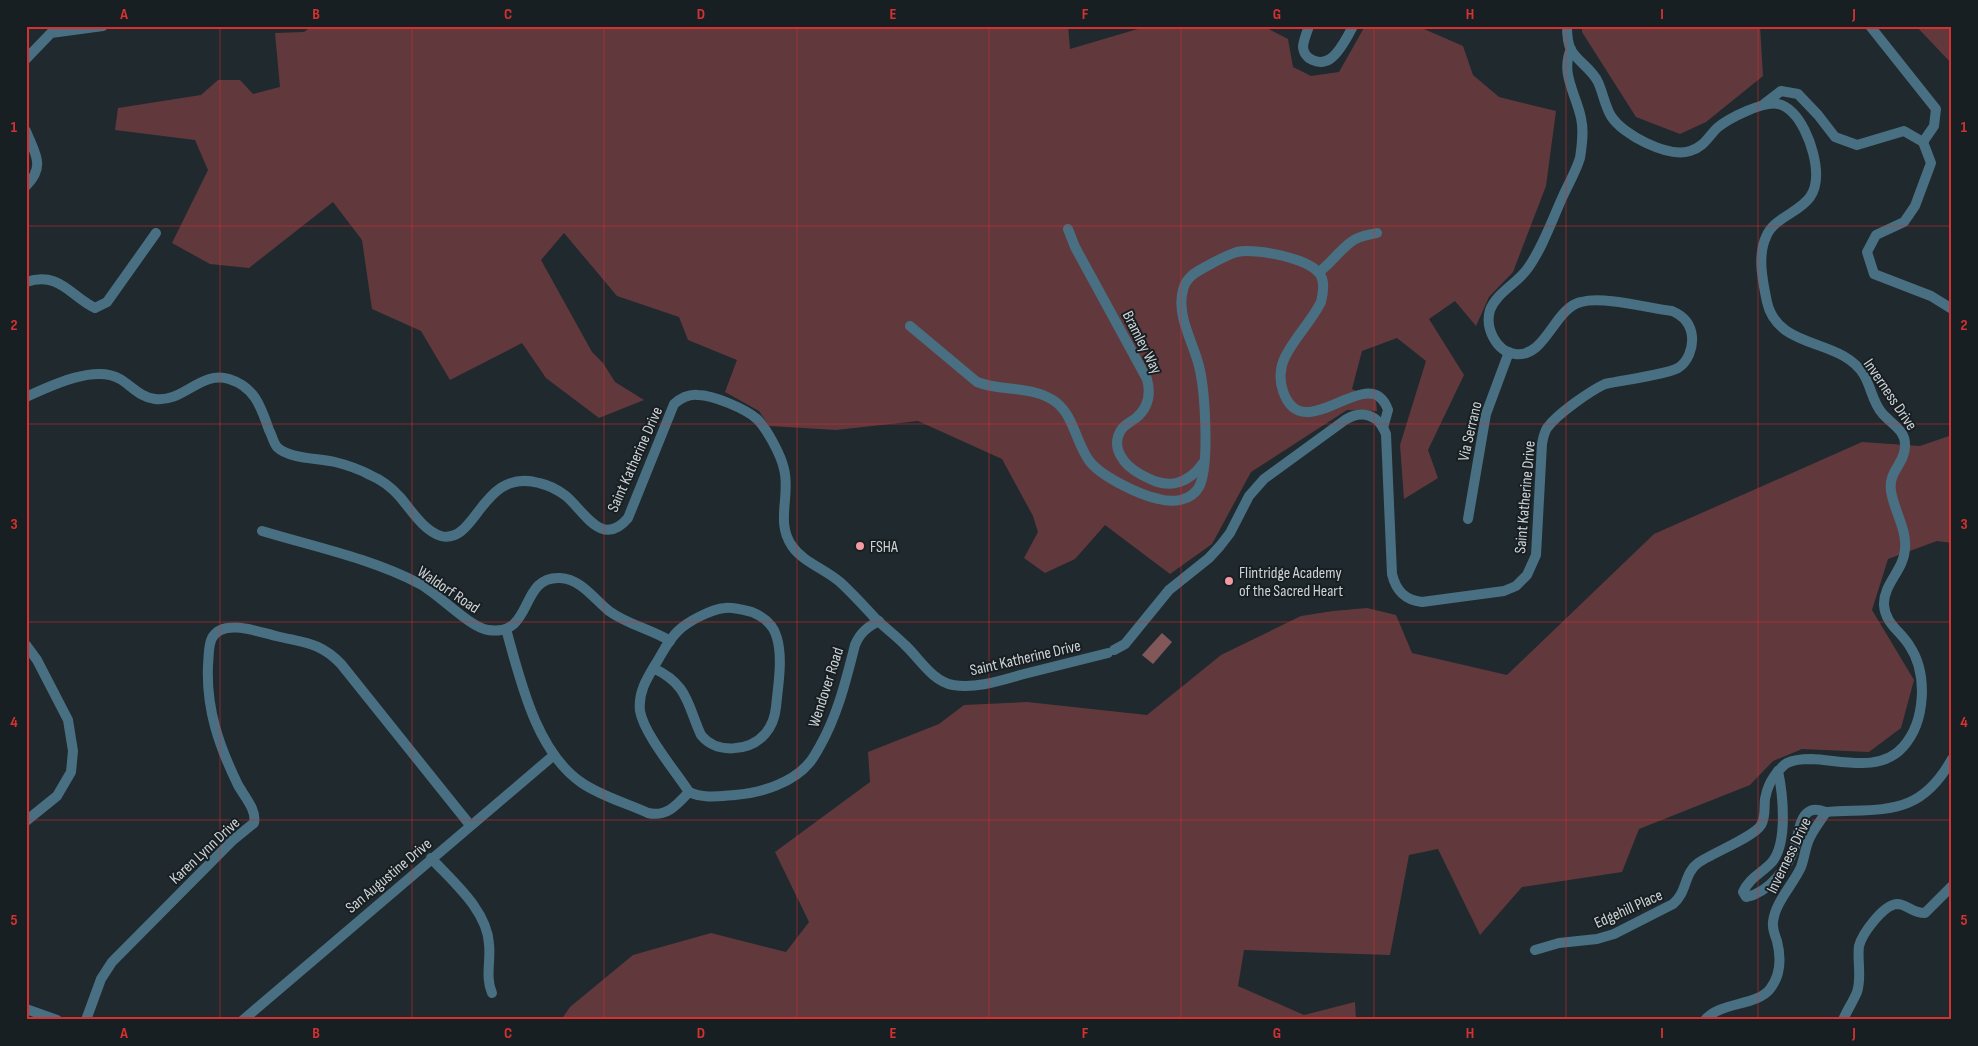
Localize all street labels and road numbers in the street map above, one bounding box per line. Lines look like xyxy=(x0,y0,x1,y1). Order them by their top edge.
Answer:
street label: Bramley Way xyxy=(1118,308,1166,377)
street label: Inverness Drive xyxy=(1859,355,1921,434)
street label: Via Serrano xyxy=(1454,400,1487,463)
street label: Saint Katherine Drive xyxy=(604,404,667,515)
street label: Saint Katherine Drive xyxy=(1511,440,1540,554)
street label: Waldorf Road xyxy=(413,562,483,618)
street label: Saint Katherine Drive xyxy=(968,636,1083,680)
street label: Wendover Road xyxy=(805,645,848,730)
street label: Karen Lynn Drive xyxy=(166,814,244,889)
street label: Inverness Drive xyxy=(1763,815,1816,897)
street label: San Augustine Drive xyxy=(342,835,436,918)
street label: Edgehill Place xyxy=(1591,886,1666,933)

